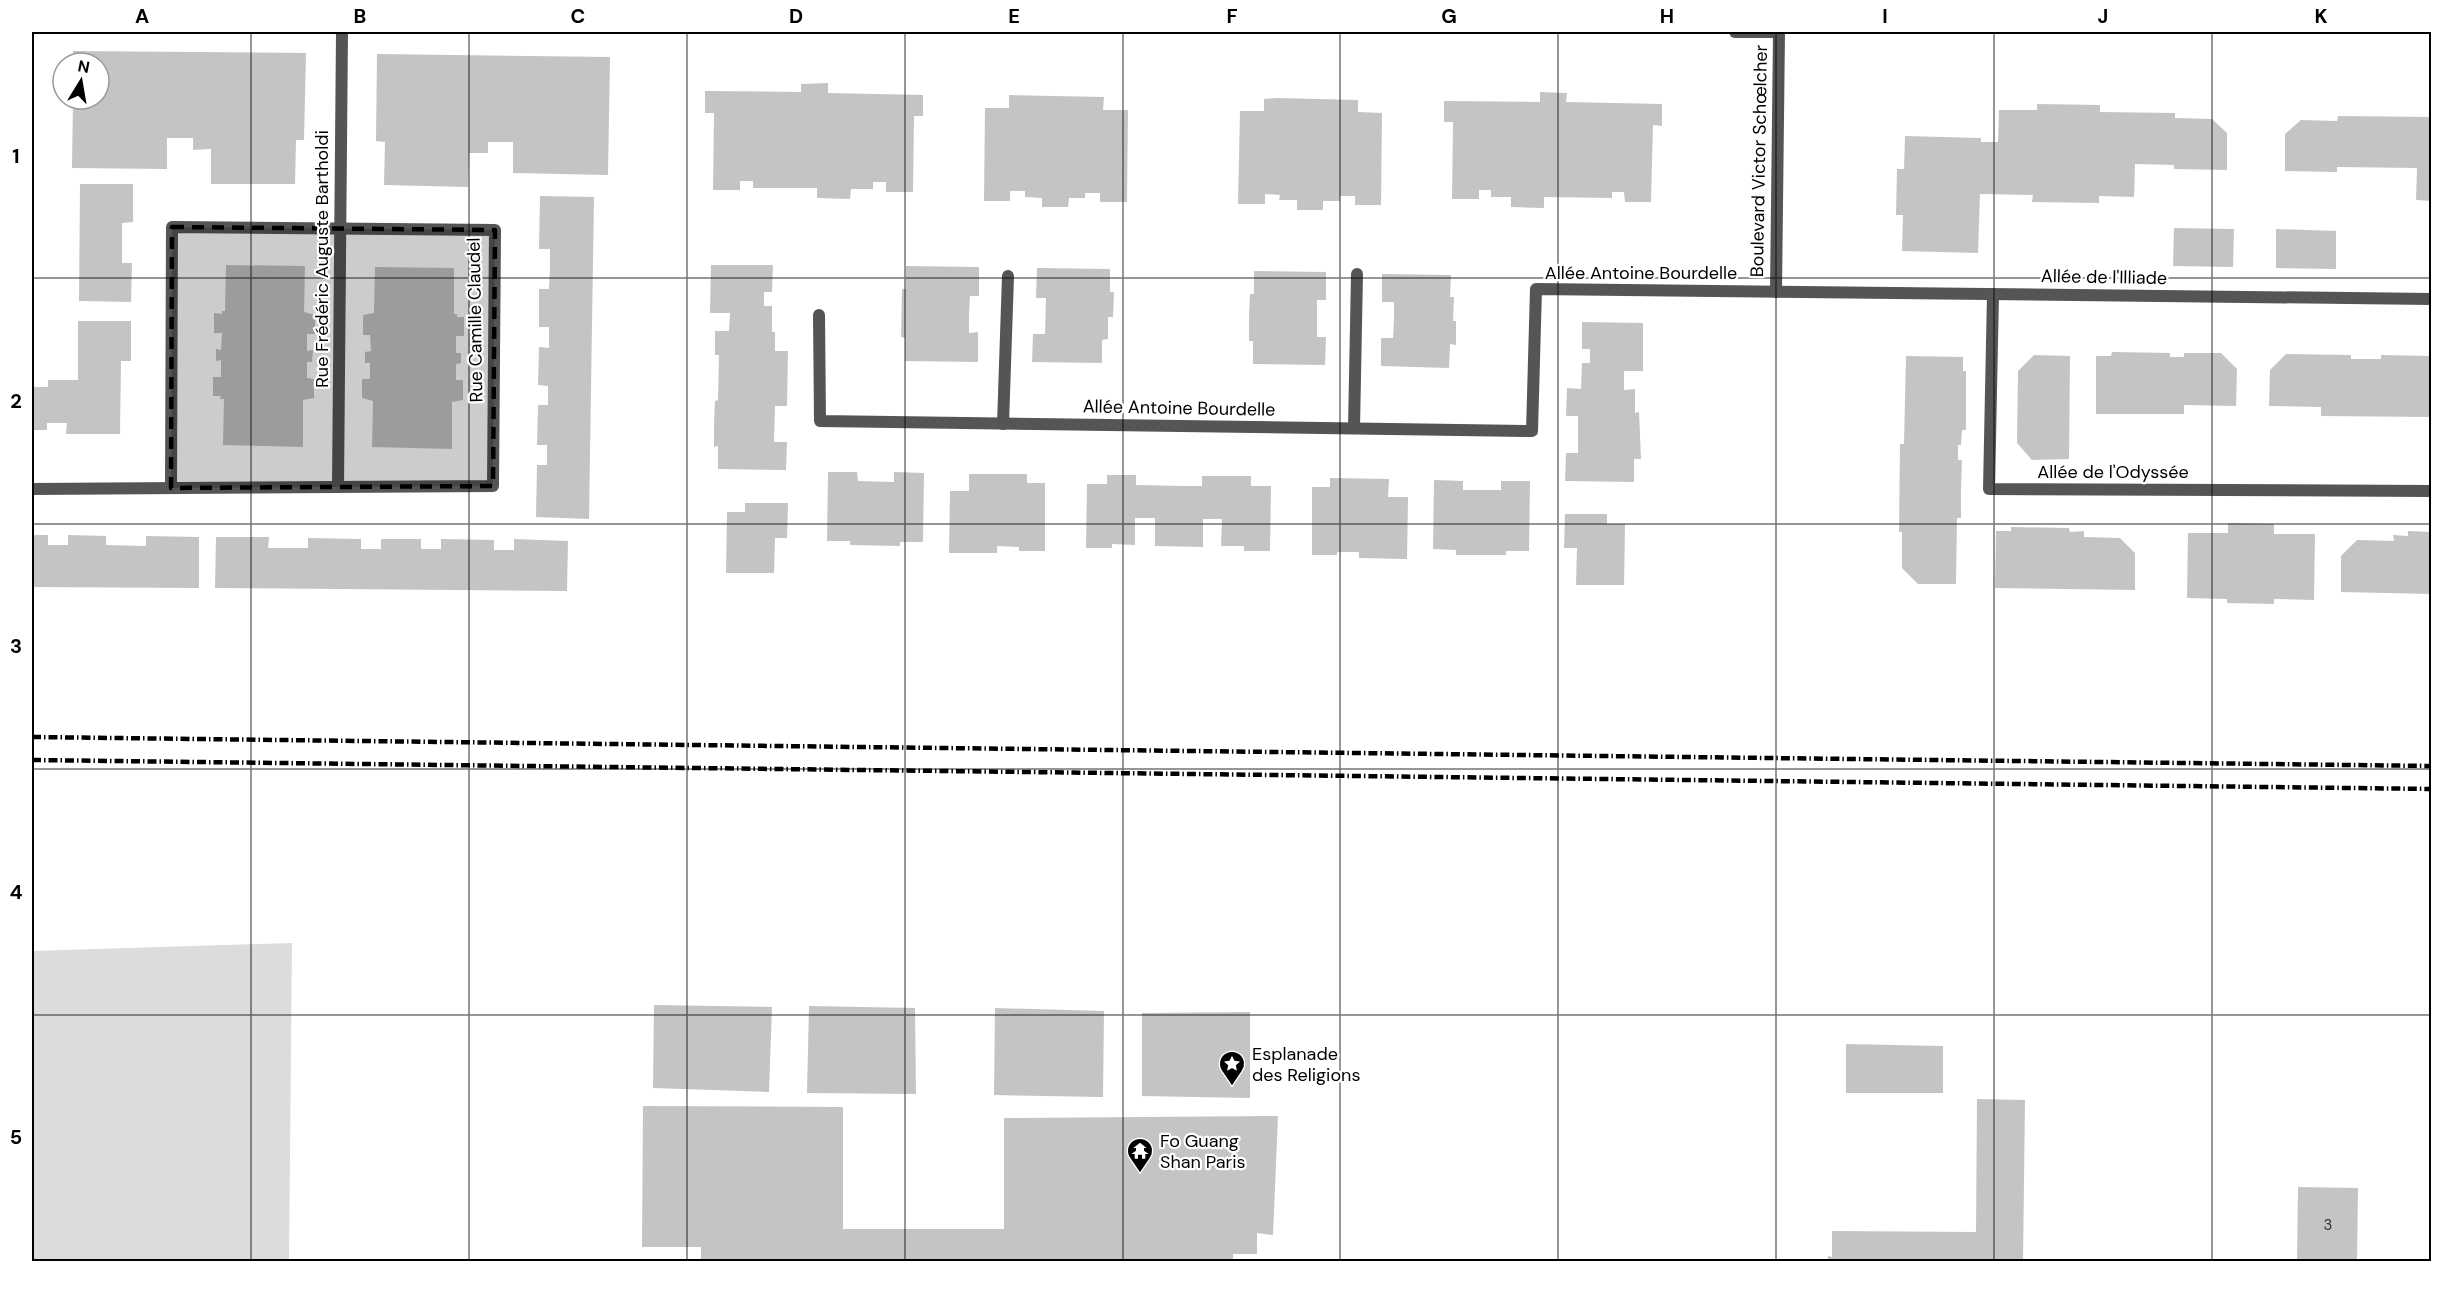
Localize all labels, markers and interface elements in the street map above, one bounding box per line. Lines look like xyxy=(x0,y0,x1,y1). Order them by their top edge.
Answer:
text: A xyxy=(135,3,149,29)
text: B xyxy=(354,3,366,29)
text: C xyxy=(571,3,585,29)
text: D xyxy=(789,3,803,29)
text: E xyxy=(1008,3,1020,29)
text: F xyxy=(1226,3,1238,29)
text: G xyxy=(1441,3,1457,29)
text: H xyxy=(1660,3,1674,29)
text: I xyxy=(1882,3,1888,29)
text: J xyxy=(2098,3,2108,29)
text: K xyxy=(2314,3,2328,29)
street label: Boulevard Victor Schœlcher xyxy=(1745,44,1773,277)
north arrow xyxy=(51,51,111,111)
text: N xyxy=(76,55,91,78)
street label: Rue Frédéric Auguste Bartholdi xyxy=(310,130,334,388)
text: 1 xyxy=(12,143,20,169)
street label: Rue Camille Claudel xyxy=(462,237,488,403)
street label: Allée Antoine Bourdelle xyxy=(1545,261,1737,285)
street label: Allée de l'Illiade xyxy=(2041,264,2167,290)
text: 2 xyxy=(10,388,22,414)
street label: Allée Antoine Bourdelle xyxy=(1083,394,1275,422)
street label: Allée de l'Odyssée xyxy=(2037,460,2189,484)
text: 3 xyxy=(10,633,22,659)
text: 4 xyxy=(10,879,23,905)
place label: Esplanade des Religions xyxy=(1252,1042,1360,1087)
place icon: Esplanade des Religions xyxy=(1217,1049,1247,1087)
text: 5 xyxy=(10,1124,22,1150)
place label: Fo Guang Shan Paris xyxy=(1160,1129,1246,1174)
temple icon: Fo Guang Shan Paris xyxy=(1125,1136,1155,1174)
house number: 3 xyxy=(2324,1215,2332,1235)

